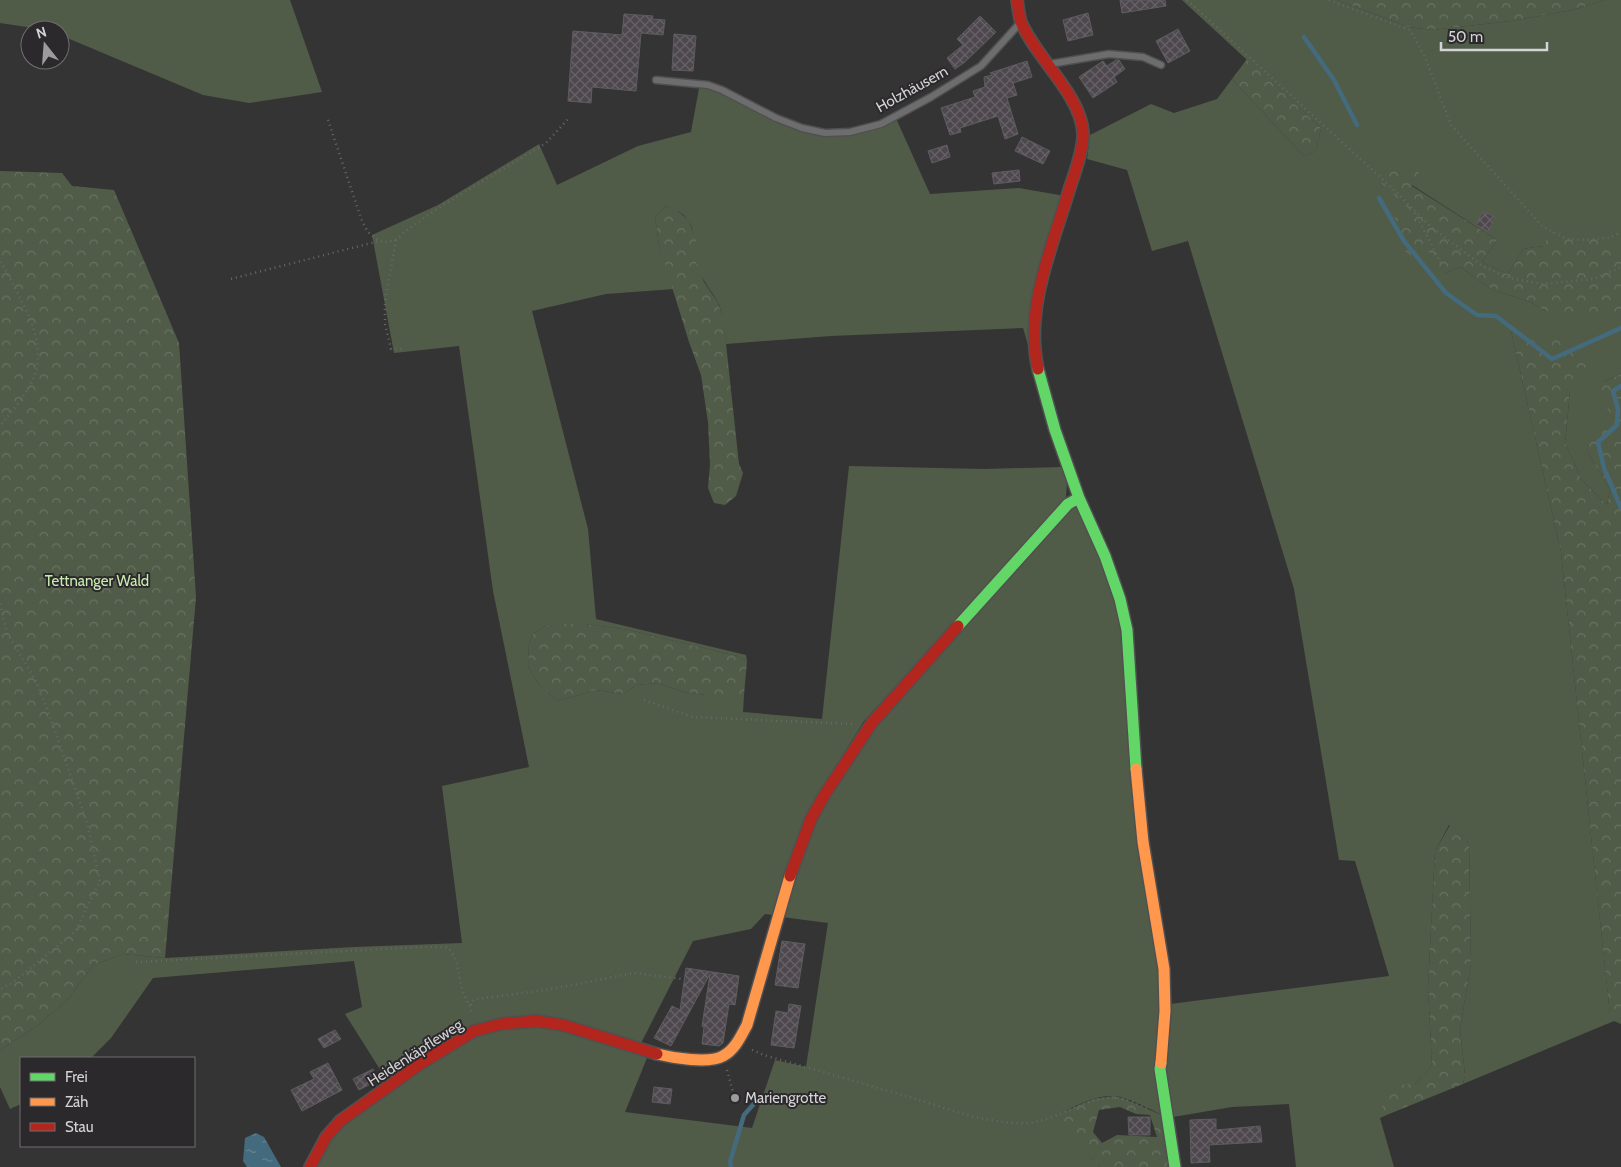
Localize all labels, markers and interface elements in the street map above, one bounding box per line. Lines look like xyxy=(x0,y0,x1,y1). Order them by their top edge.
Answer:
north arrow xyxy=(20,20,70,70)
scale bar xyxy=(1441,20,1547,52)
text: N xyxy=(34,23,49,43)
text: 50 m xyxy=(1448,28,1483,46)
street label: Holzhäusern xyxy=(873,62,951,116)
park label: Tettnanger Wald xyxy=(45,572,149,590)
street label: Heidenkäpfleweg xyxy=(364,1015,466,1090)
legend xyxy=(20,1057,195,1147)
text: Frei xyxy=(65,1068,88,1086)
place label: Mariengrotte xyxy=(745,1089,826,1107)
marker: Mariengrotte xyxy=(729,1092,741,1104)
text: Zäh xyxy=(65,1093,88,1111)
text: Stau xyxy=(65,1118,94,1136)

